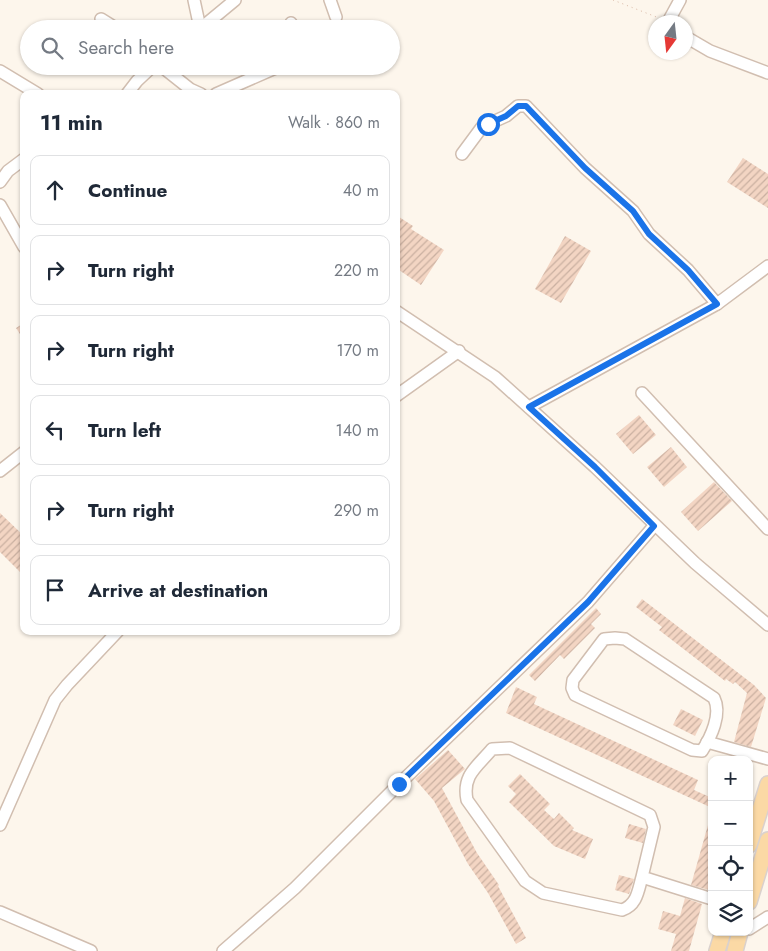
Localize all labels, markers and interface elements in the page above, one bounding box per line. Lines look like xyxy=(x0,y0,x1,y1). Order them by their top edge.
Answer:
north arrow xyxy=(648,15,693,60)
search box xyxy=(20,20,400,75)
icon: search xyxy=(38,34,66,62)
text: Search here xyxy=(78,34,174,61)
text: 11 min xyxy=(40,108,103,138)
text: Walk · 860 m xyxy=(288,111,380,134)
route start xyxy=(477,113,500,136)
icon: ahead xyxy=(41,176,69,204)
text: Continue xyxy=(88,177,167,204)
text: 40 m xyxy=(343,179,379,202)
icon: right xyxy=(41,256,69,284)
text: Turn right xyxy=(88,257,174,284)
text: 220 m xyxy=(334,259,379,282)
icon: right xyxy=(41,336,69,364)
text: Turn right xyxy=(88,337,174,364)
text: 170 m xyxy=(337,339,379,362)
icon: left xyxy=(41,416,69,444)
text: Turn left xyxy=(88,417,161,444)
text: 140 m xyxy=(336,419,379,442)
icon: right xyxy=(41,496,69,524)
text: Turn right xyxy=(88,497,174,524)
text: 290 m xyxy=(334,499,379,522)
icon: arrive xyxy=(41,576,69,604)
text: Arrive at destination xyxy=(88,577,268,604)
map controls xyxy=(708,756,753,936)
button: + xyxy=(708,756,753,801)
route end xyxy=(388,773,411,796)
button: − xyxy=(708,801,753,846)
button: locate xyxy=(708,846,753,891)
button: layers xyxy=(708,891,753,936)

